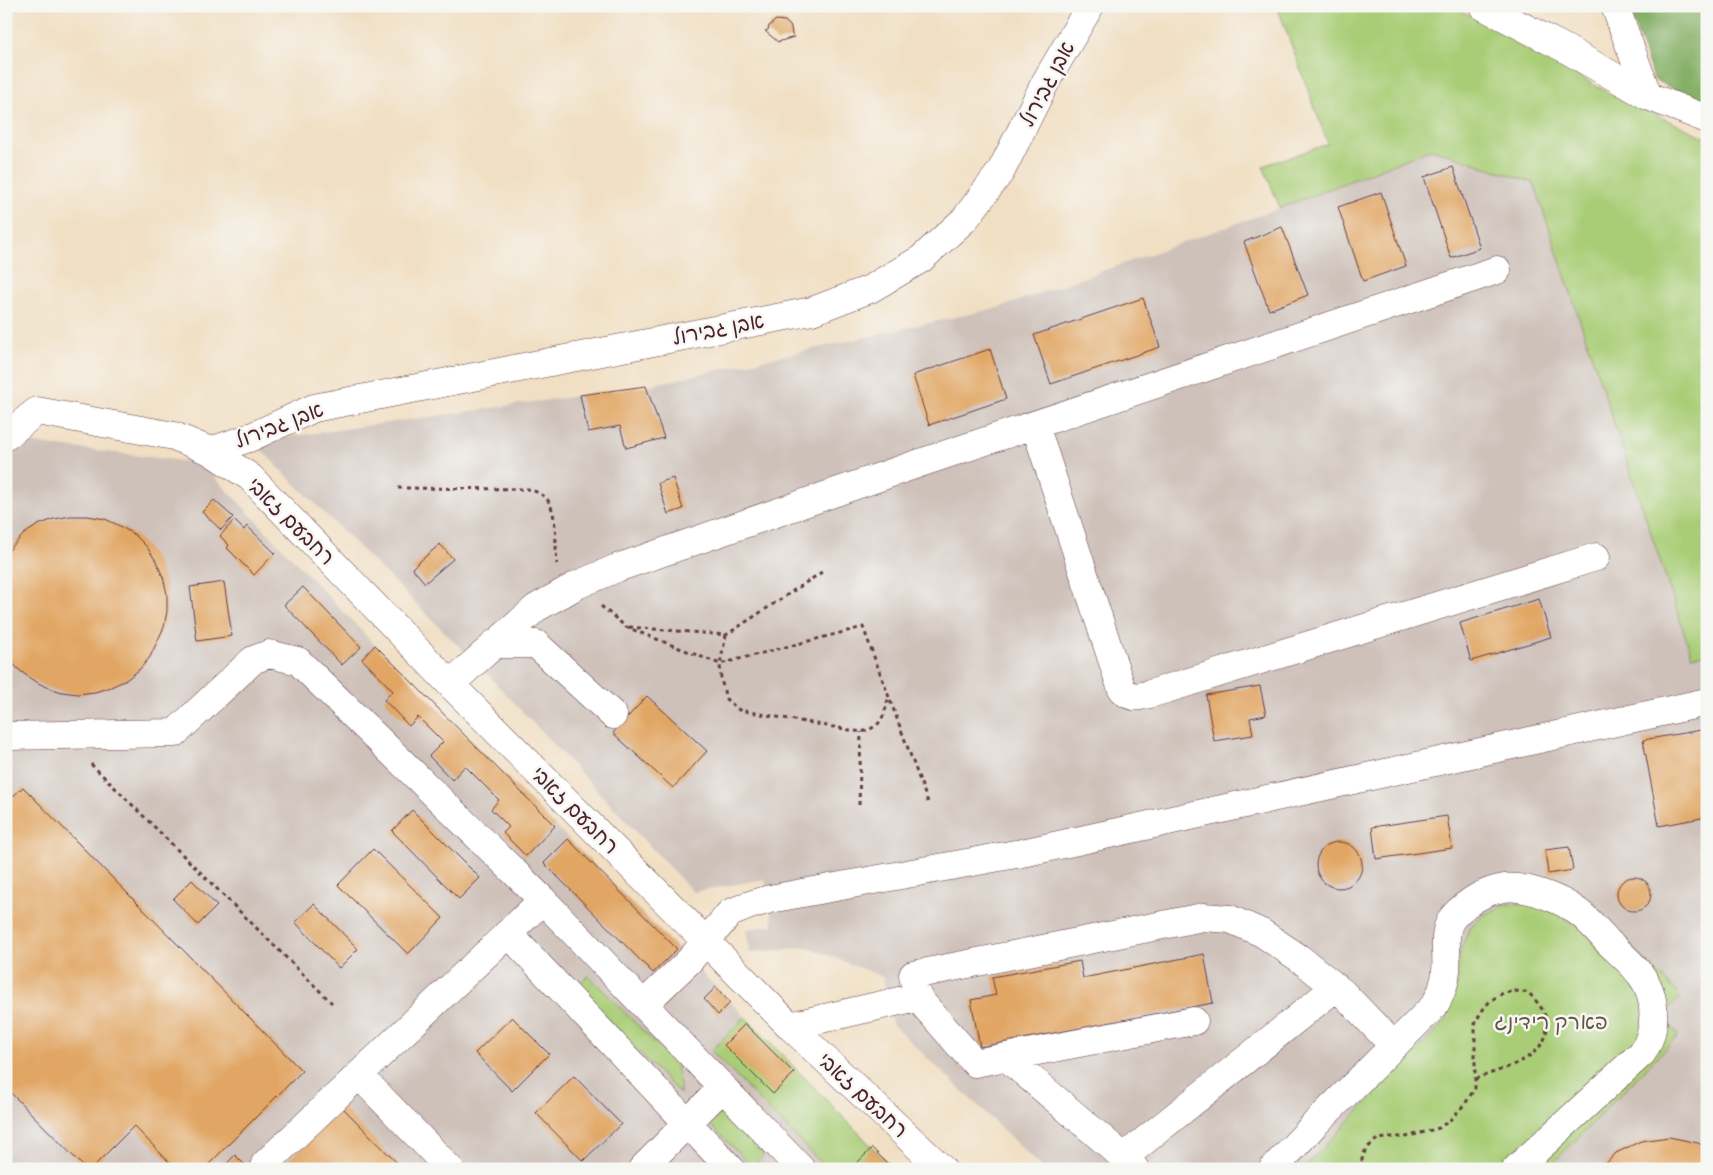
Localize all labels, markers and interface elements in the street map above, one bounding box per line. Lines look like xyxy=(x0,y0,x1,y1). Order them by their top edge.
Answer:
street label: אבן גבירול xyxy=(1014,37,1080,131)
street label: אבן גבירול xyxy=(670,307,766,351)
street label: אבן גבירול xyxy=(231,396,327,454)
street label: רחבעם זאבי xyxy=(242,472,340,570)
street label: רחבעם זאבי xyxy=(526,761,624,859)
park label: פארק רידינג xyxy=(1494,1009,1608,1035)
street label: רחבעם זאבי xyxy=(813,1047,913,1143)

